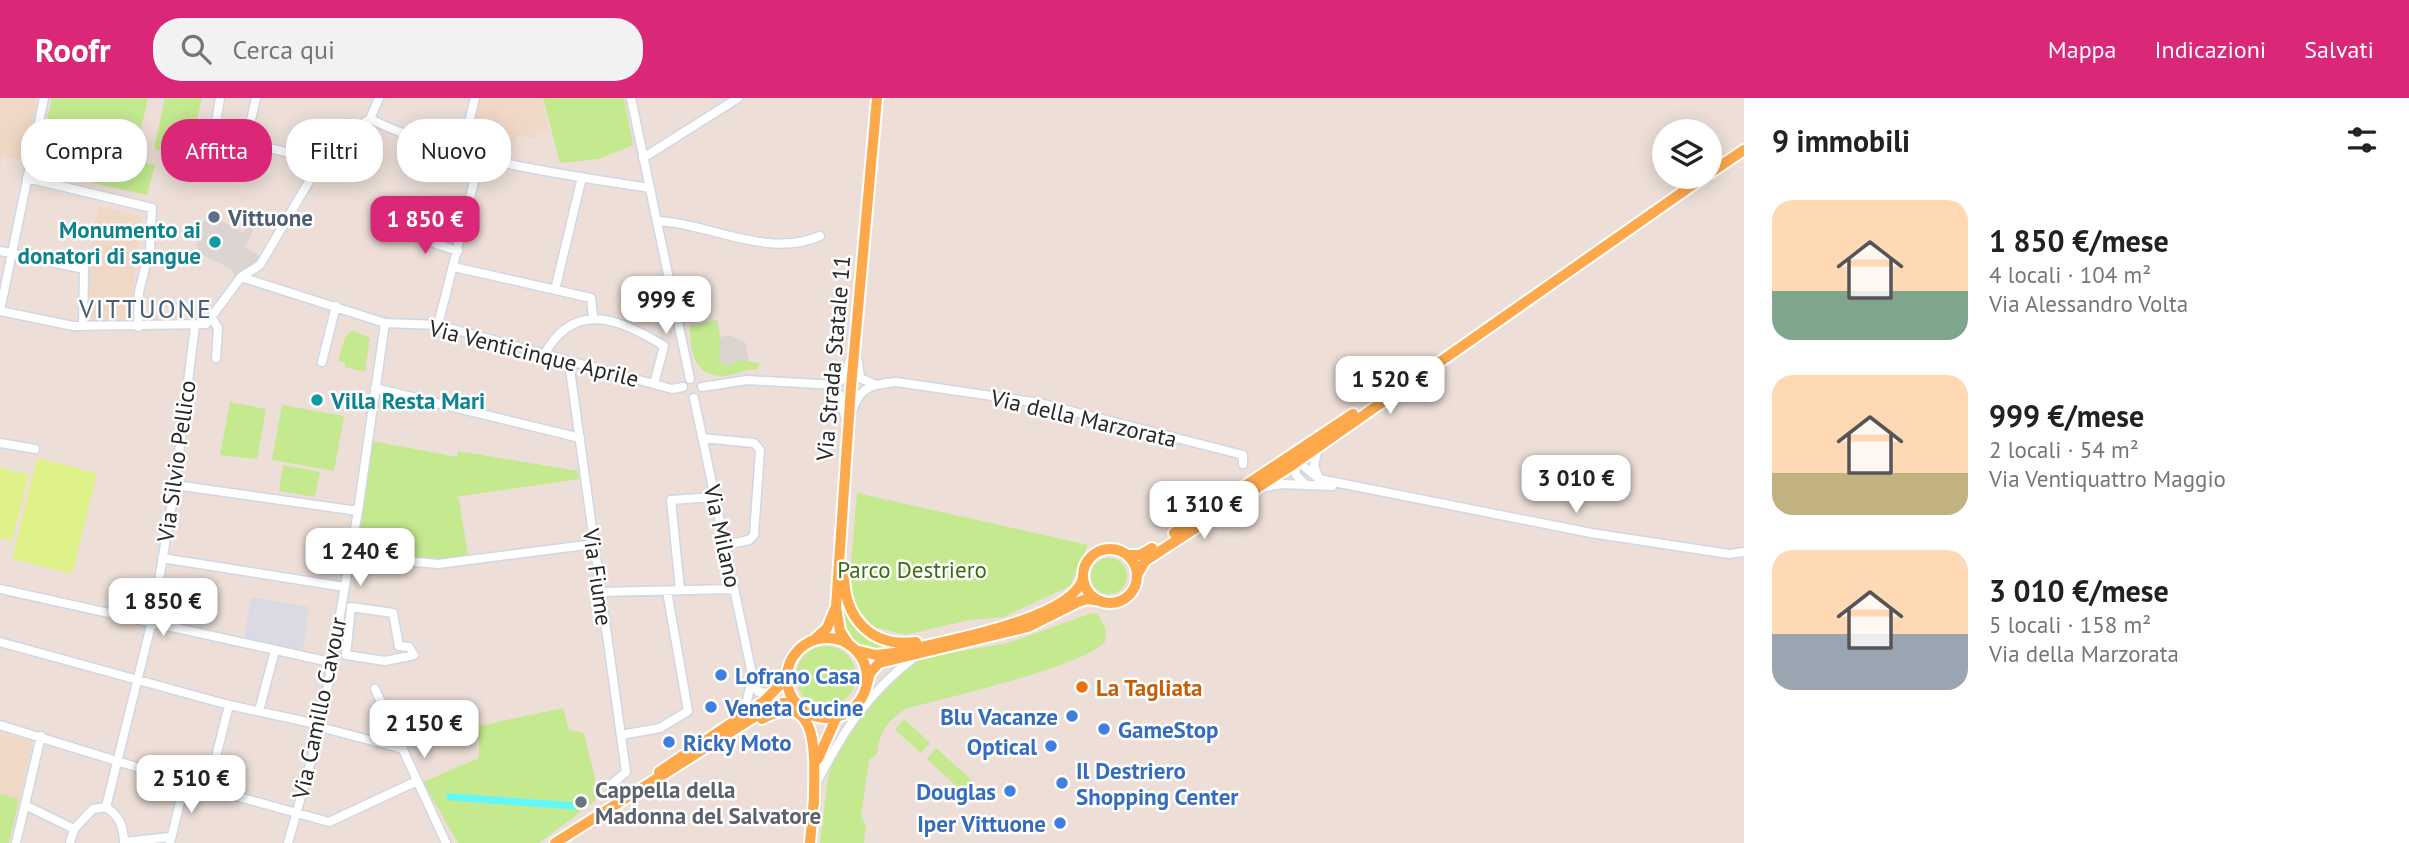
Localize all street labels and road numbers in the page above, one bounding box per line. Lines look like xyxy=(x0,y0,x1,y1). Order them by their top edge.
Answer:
street label: Via Strada Statale 11 xyxy=(809,254,856,463)
street label: Via Venticinque Aprile xyxy=(425,313,642,393)
street label: Via Silvio Pellico xyxy=(150,378,202,545)
street label: Via della Marzorata xyxy=(987,382,1180,453)
street label: Via Milano xyxy=(698,481,748,590)
street label: Via Fiume xyxy=(577,526,619,627)
street label: Via Camillo Cavour xyxy=(285,614,352,803)

